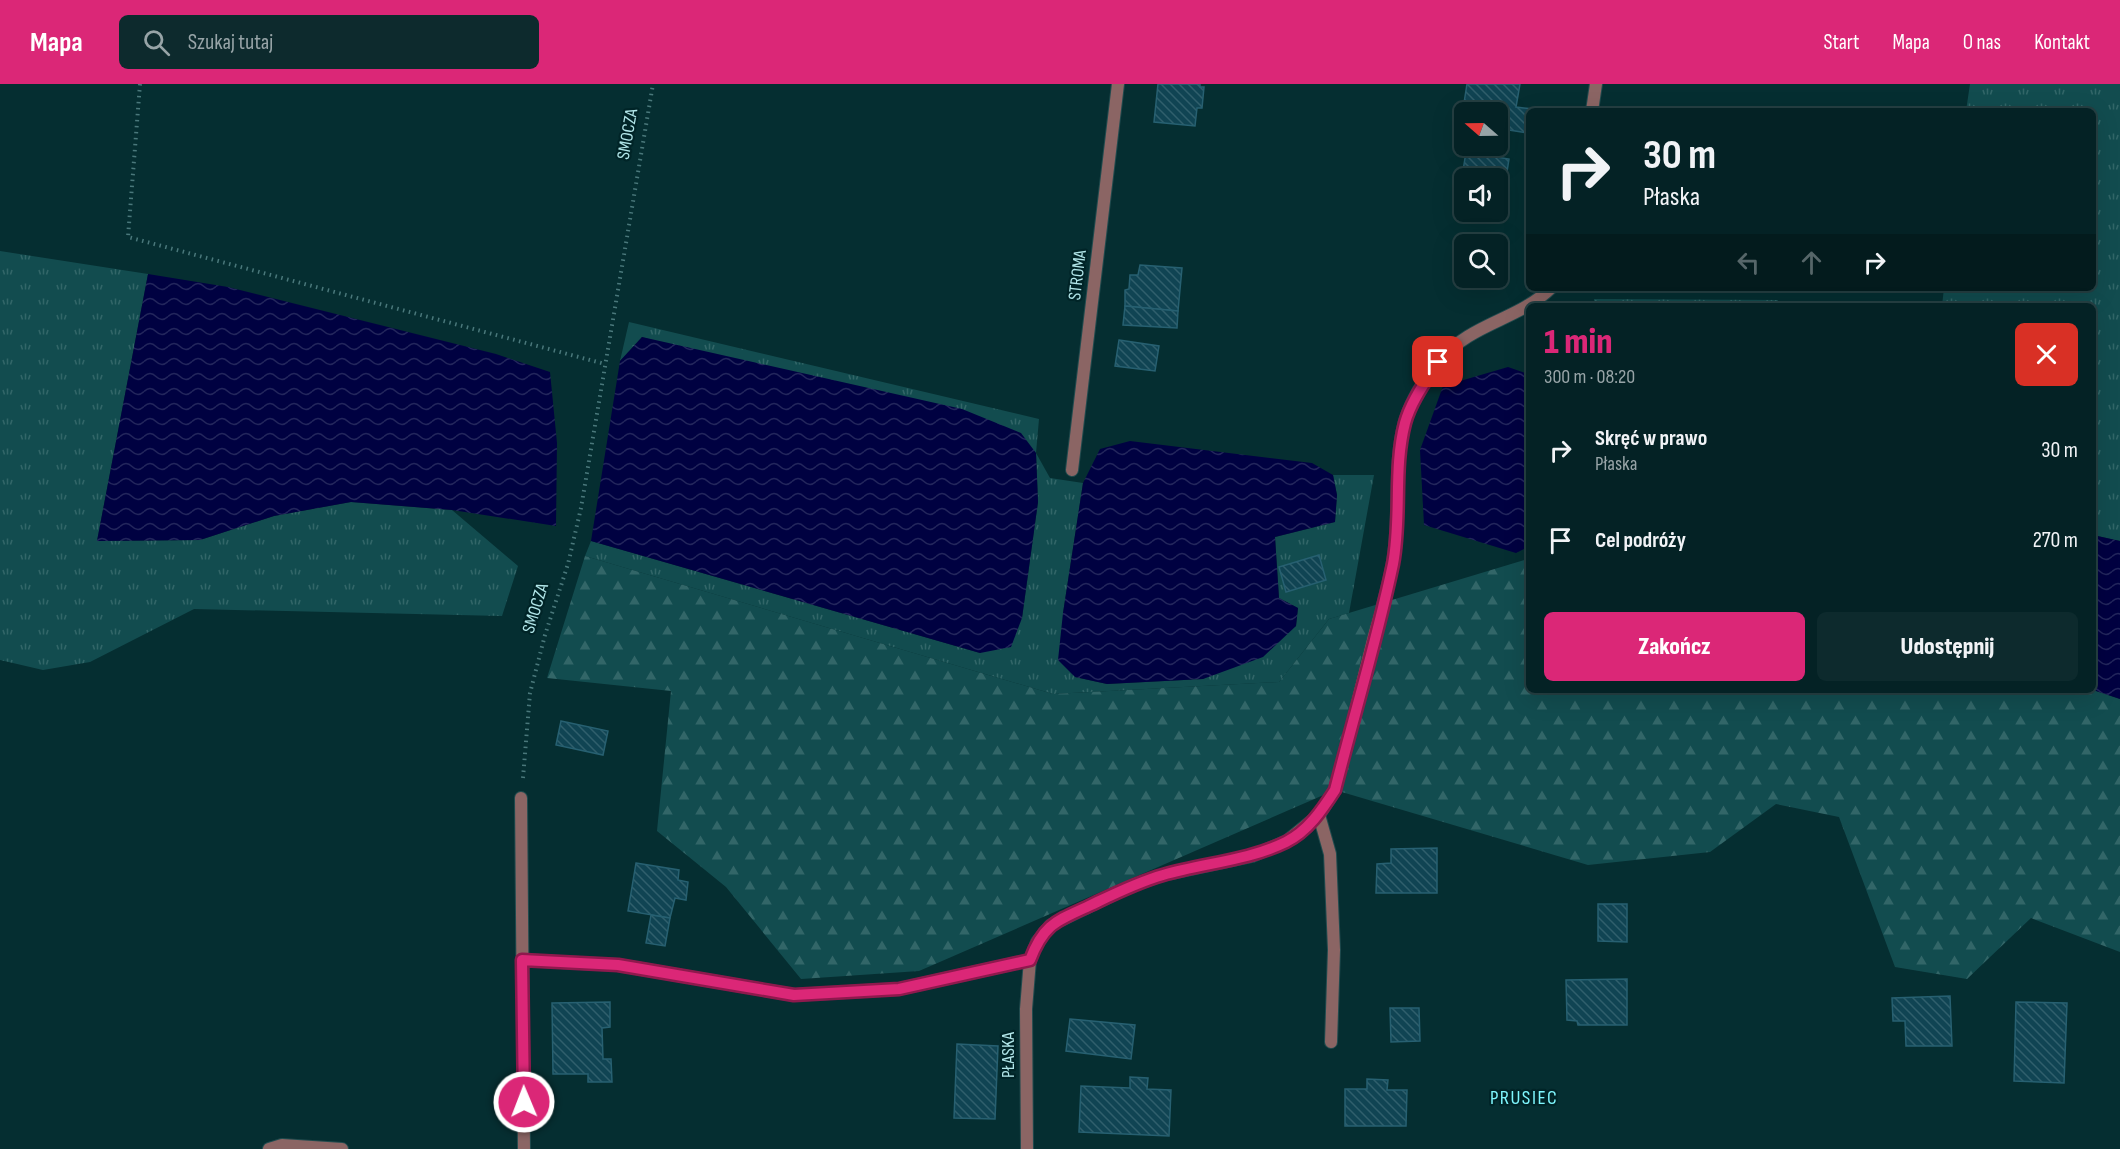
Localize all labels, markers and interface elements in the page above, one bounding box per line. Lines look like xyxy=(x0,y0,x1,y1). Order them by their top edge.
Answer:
search box xyxy=(119,15,539,69)
text: Mapa xyxy=(30,26,83,59)
icon: search xyxy=(140,26,173,59)
text: Szukaj tutaj xyxy=(188,29,273,56)
text: Start xyxy=(1823,30,1860,55)
text: Mapa xyxy=(1893,30,1930,55)
text: O nas xyxy=(1963,30,2001,55)
text: Kontakt xyxy=(2034,30,2090,55)
north arrow xyxy=(1454,102,1508,156)
map controls xyxy=(1454,102,1508,288)
street label: SMOCZA xyxy=(613,107,642,161)
text: 30 m xyxy=(1643,130,1716,181)
icon: right xyxy=(1544,132,1622,210)
button: sound xyxy=(1454,168,1508,222)
text: Płaska xyxy=(1643,181,1700,213)
button: search xyxy=(1454,234,1508,288)
icon: left xyxy=(1732,246,1765,279)
icon: ahead xyxy=(1795,246,1828,279)
icon: right xyxy=(1858,246,1891,279)
street label: STROMA xyxy=(1064,249,1091,301)
text: 1 min xyxy=(1544,321,1612,364)
button: close xyxy=(2015,323,2078,386)
pin xyxy=(1412,336,1463,387)
icon: arrive xyxy=(1421,345,1454,378)
text: 300 m · 08:20 xyxy=(1544,365,1635,389)
text: Skręć w prawo xyxy=(1595,425,1707,452)
icon: right xyxy=(1544,434,1577,467)
text: 30 m xyxy=(2041,437,2078,464)
text: Płaska xyxy=(1595,452,1637,476)
icon: arrive xyxy=(1544,524,1577,557)
text: Cel podróży xyxy=(1595,527,1686,554)
text: 270 m xyxy=(2033,527,2078,554)
street label: SMOCZA xyxy=(518,580,553,636)
button: Zakończ xyxy=(1544,612,1805,681)
button: Udostępnij xyxy=(1817,612,2078,681)
street label: PŁASKA xyxy=(998,1032,1019,1078)
position arrow xyxy=(492,1070,556,1134)
district label: PRUSIEC xyxy=(1490,1086,1558,1110)

